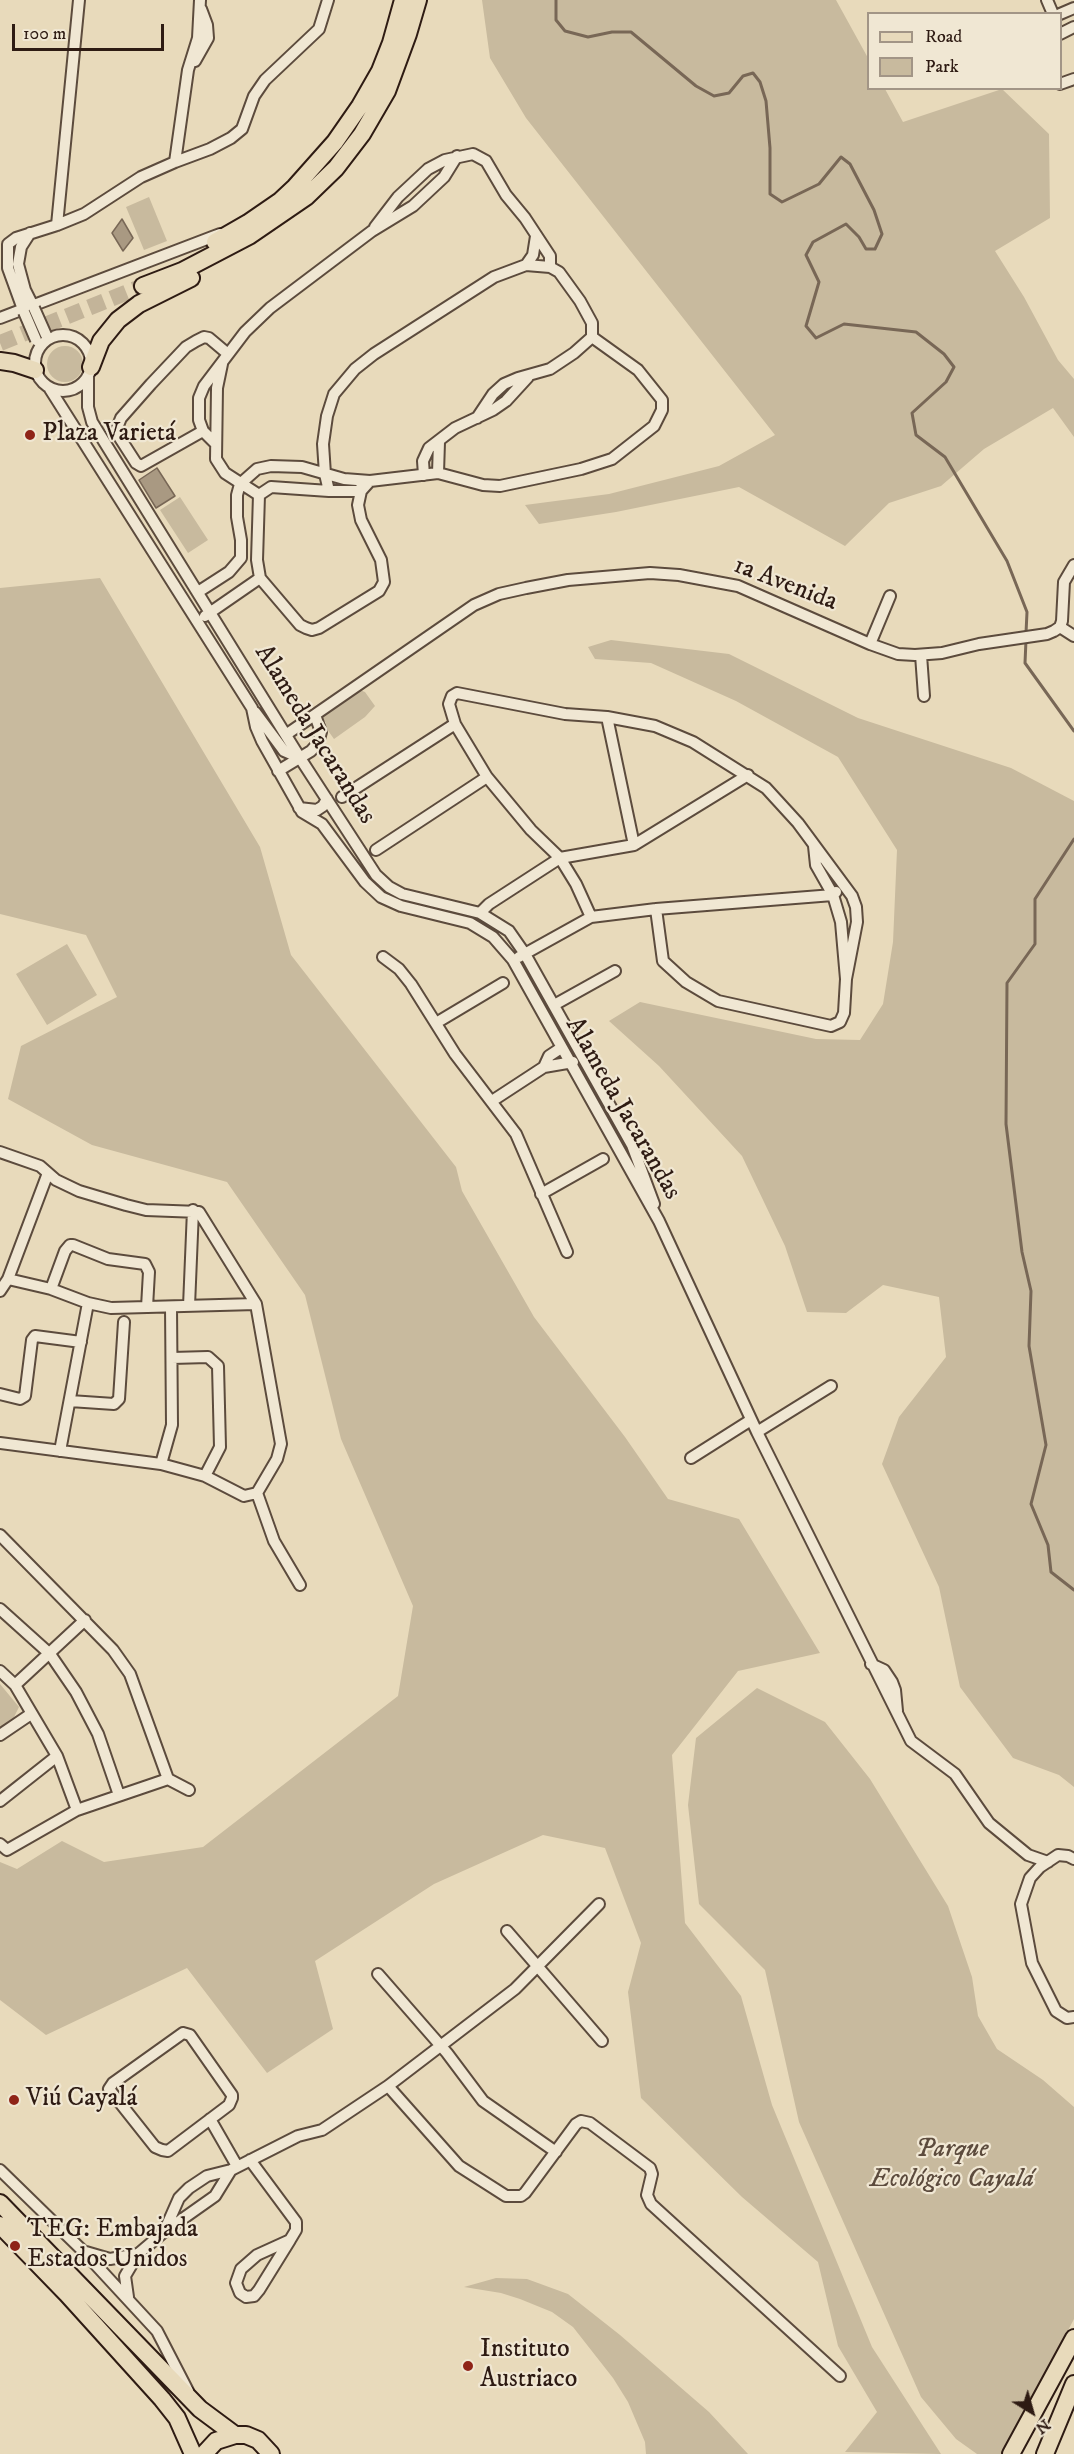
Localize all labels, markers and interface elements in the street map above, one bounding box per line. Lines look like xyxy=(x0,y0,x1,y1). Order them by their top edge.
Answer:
scale bar xyxy=(15,12,166,50)
legend xyxy=(867,12,1062,90)
text: 100 m xyxy=(23,23,66,45)
text: Road xyxy=(925,26,962,48)
text: Park xyxy=(925,56,959,78)
place label: Plaza Varietá xyxy=(42,419,176,451)
marker: Plaza Varietá xyxy=(23,428,37,442)
street label: 1a Avenida xyxy=(729,551,841,619)
street label: Alameda Jacarandas xyxy=(246,640,382,830)
street label: Alameda Jacarandas xyxy=(557,1012,687,1206)
place label: Viú Cayalá xyxy=(26,2084,137,2116)
marker: Viú Cayalá xyxy=(7,2093,21,2107)
park label: Parque Ecológico Cayalá xyxy=(870,2135,1034,2196)
place label: TEG: Embajada Estados Unidos xyxy=(27,2215,198,2276)
marker: TEG: Embajada Estados Unidos xyxy=(8,2239,22,2253)
place label: Instituto Austriaco xyxy=(480,2335,577,2396)
marker: Instituto Austriaco xyxy=(461,2359,475,2373)
north arrow xyxy=(1002,2382,1062,2442)
text: N xyxy=(1032,2414,1054,2438)

